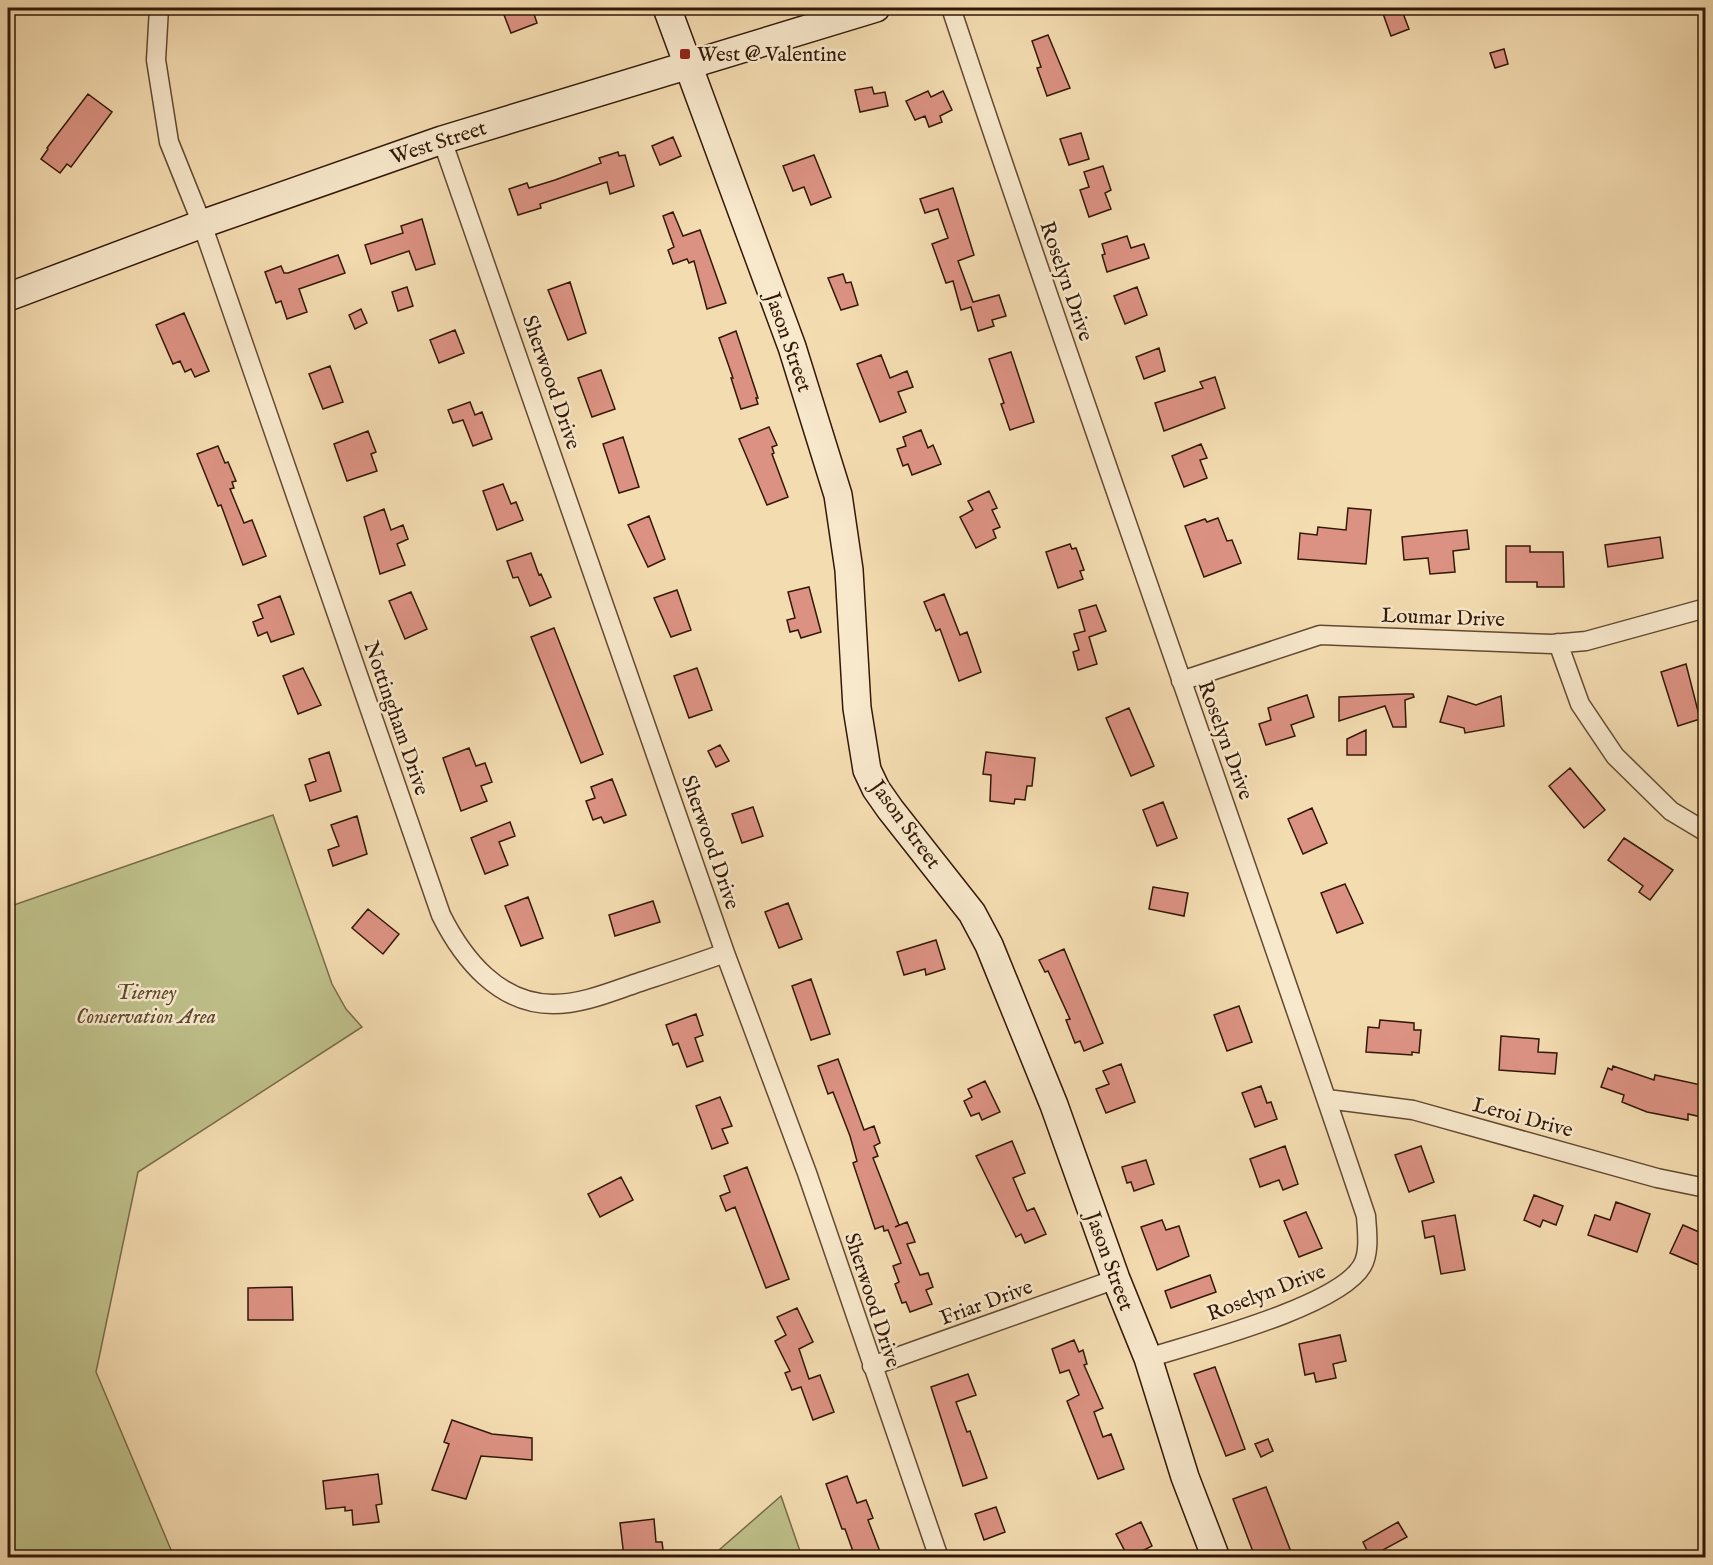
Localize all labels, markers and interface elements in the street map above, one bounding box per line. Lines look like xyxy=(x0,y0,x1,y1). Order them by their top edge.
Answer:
place label: West @ Valentine xyxy=(697,42,847,69)
marker: West @ Valentine xyxy=(678,47,692,61)
street label: West Street xyxy=(387,115,490,172)
street label: Roselyn Drive xyxy=(1033,218,1099,345)
street label: Jason Street xyxy=(757,287,817,396)
street label: Sherwood Drive xyxy=(515,312,586,454)
street label: Loumar Drive xyxy=(1381,603,1506,634)
street label: Nottingham Drive xyxy=(357,638,435,800)
street label: Roselyn Drive xyxy=(1191,677,1259,804)
street label: Sherwood Drive xyxy=(674,772,745,914)
street label: Jason Street xyxy=(862,773,946,875)
park label: Tierney Conservation Area xyxy=(76,980,216,1031)
street label: Leroi Drive xyxy=(1469,1092,1576,1145)
street label: Jason Street xyxy=(1077,1206,1139,1315)
street label: Sherwood Drive xyxy=(837,1230,906,1372)
street label: Roselyn Drive xyxy=(1203,1258,1330,1328)
street label: Friar Drive xyxy=(936,1274,1037,1333)

